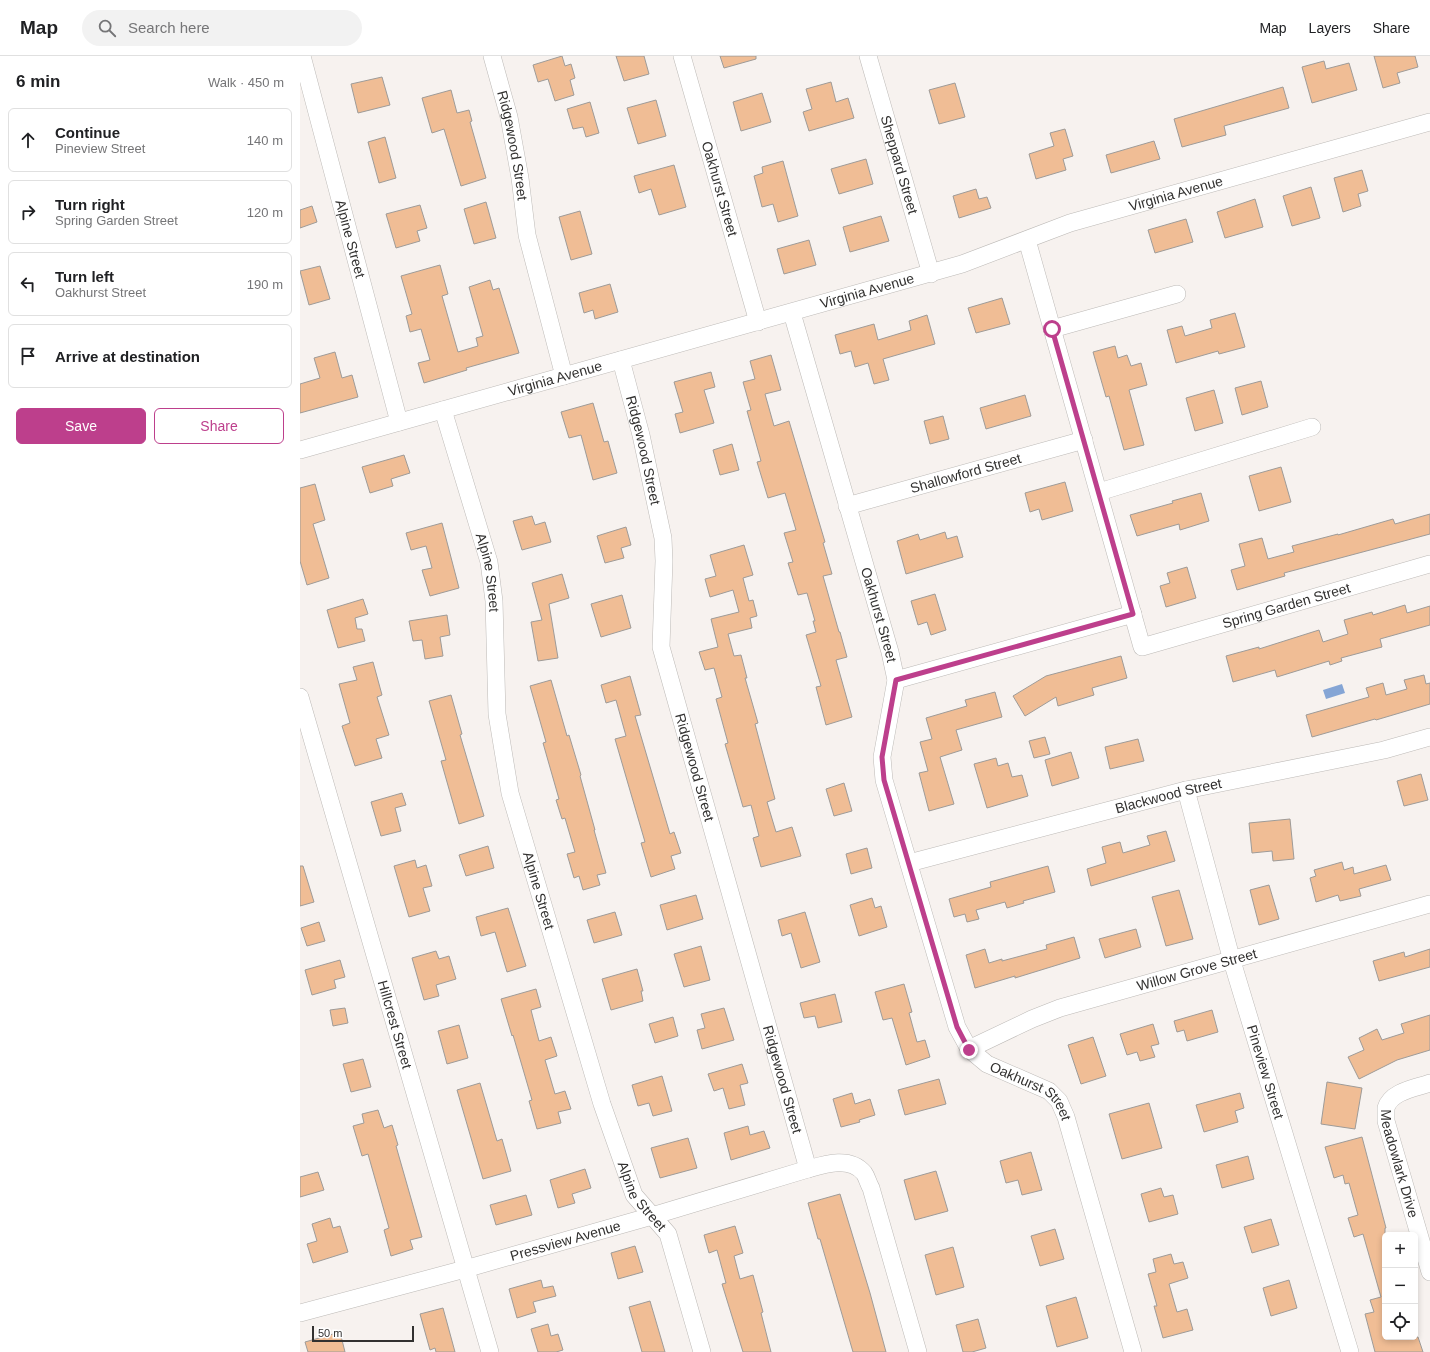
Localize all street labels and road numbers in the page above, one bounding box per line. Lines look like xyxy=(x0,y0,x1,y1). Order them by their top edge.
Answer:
street label: Ridgewood Street xyxy=(494,89,531,201)
street label: Sheppard Street xyxy=(878,113,921,216)
street label: Oakhurst Street xyxy=(699,139,741,238)
street label: Virginia Avenue xyxy=(1127,172,1225,214)
street label: Alpine Street xyxy=(332,198,368,280)
street label: Virginia Avenue xyxy=(818,270,916,311)
street label: Virginia Avenue xyxy=(506,357,604,399)
street label: Ridgewood Street xyxy=(623,394,664,506)
street label: Shallowford Street xyxy=(908,450,1023,496)
street label: Alpine Street xyxy=(473,531,502,612)
street label: Oakhurst Street xyxy=(858,565,900,664)
street label: Spring Garden Street xyxy=(1220,579,1352,631)
street label: Ridgewood Street xyxy=(672,712,718,823)
street label: Blackwood Street xyxy=(1113,775,1223,816)
street label: Alpine Street xyxy=(520,850,558,931)
street label: Willow Grove Street xyxy=(1135,945,1259,994)
street label: Hillcrest Street xyxy=(375,979,415,1071)
street label: Ridgewood Street xyxy=(760,1023,806,1135)
street label: Pineview Street xyxy=(1244,1023,1287,1121)
street label: Oakhurst Street xyxy=(987,1058,1075,1122)
street label: Meadowlark Drive xyxy=(1378,1109,1422,1220)
street label: Alpine Street xyxy=(615,1159,670,1234)
street label: Pressview Avenue xyxy=(508,1217,623,1264)

